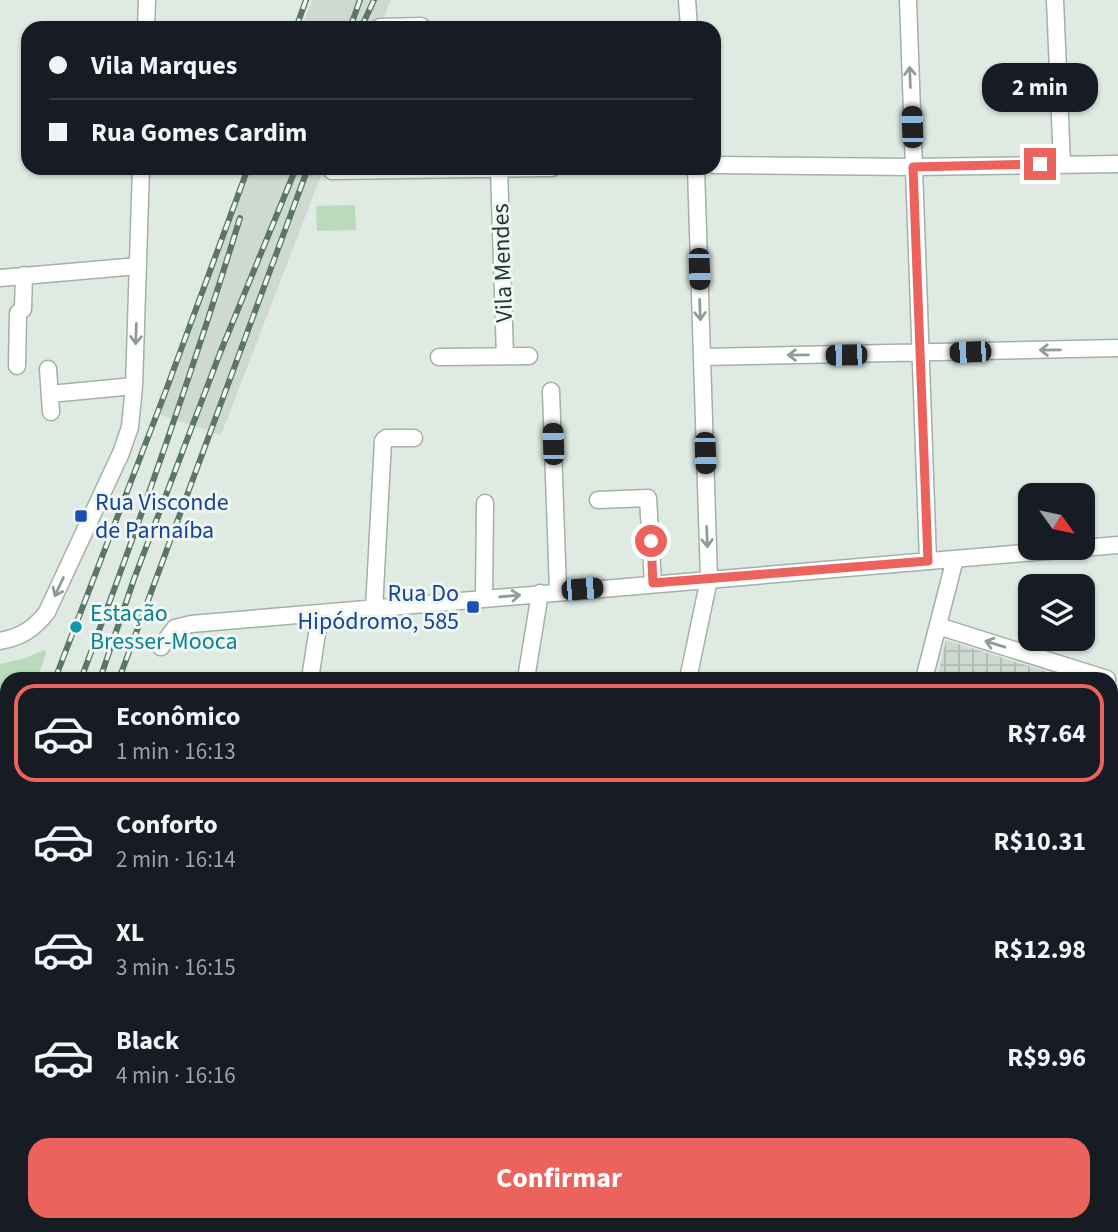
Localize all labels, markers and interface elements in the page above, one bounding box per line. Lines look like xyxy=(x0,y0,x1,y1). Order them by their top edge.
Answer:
text: Vila Marques xyxy=(91,47,237,84)
callout: 2 min xyxy=(982,62,1098,111)
one-way arrow xyxy=(904,66,917,89)
text: 2 min xyxy=(1012,71,1068,104)
car xyxy=(901,106,924,148)
text: Rua Gomes Cardim xyxy=(91,114,307,151)
route end xyxy=(1024,148,1056,180)
street label: Vila Mendes xyxy=(483,203,522,323)
car xyxy=(688,248,711,290)
one-way arrow xyxy=(693,298,707,321)
one-way arrow xyxy=(129,322,142,345)
car xyxy=(949,341,992,363)
one-way arrow xyxy=(1039,343,1062,357)
car xyxy=(825,344,868,366)
one-way arrow xyxy=(787,349,810,362)
car xyxy=(542,423,565,465)
car xyxy=(694,432,717,474)
north arrow xyxy=(1018,483,1096,560)
map controls xyxy=(1018,483,1095,651)
place label: Rua Visconde de Parnaíba xyxy=(95,485,229,548)
marker: Rua Visconde de Parnaíba xyxy=(73,508,89,524)
route start xyxy=(635,525,667,557)
one-way arrow xyxy=(701,525,714,548)
button: layers xyxy=(1018,574,1095,651)
one-way arrow xyxy=(52,576,65,597)
place label: Rua Do Hipódromo, 585 xyxy=(297,576,459,639)
car xyxy=(561,577,604,601)
one-way arrow xyxy=(498,589,520,602)
place label: Estação Bresser-Mooca xyxy=(90,596,238,659)
marker: Rua Do Hipódromo, 585 xyxy=(465,599,481,615)
marker: Estação Bresser-Mooca xyxy=(68,619,84,635)
one-way arrow xyxy=(985,637,1007,649)
text: Econômico xyxy=(116,698,241,735)
icon: car xyxy=(32,702,95,765)
text: R$7.64 xyxy=(1007,715,1086,752)
text: 1 min · 16:13 xyxy=(116,735,236,768)
text: Conforto xyxy=(116,806,218,843)
icon: car xyxy=(32,810,95,873)
text: R$10.31 xyxy=(994,823,1086,860)
text: 2 min · 16:14 xyxy=(116,843,236,876)
text: XL xyxy=(116,914,144,951)
icon: car xyxy=(32,918,95,981)
text: R$12.98 xyxy=(994,931,1086,968)
text: 3 min · 16:15 xyxy=(116,951,236,984)
text: Black xyxy=(116,1022,179,1059)
icon: car xyxy=(32,1026,95,1089)
text: R$9.96 xyxy=(1007,1039,1086,1076)
text: 4 min · 16:16 xyxy=(116,1059,236,1092)
button: Confirmar xyxy=(28,1138,1090,1218)

